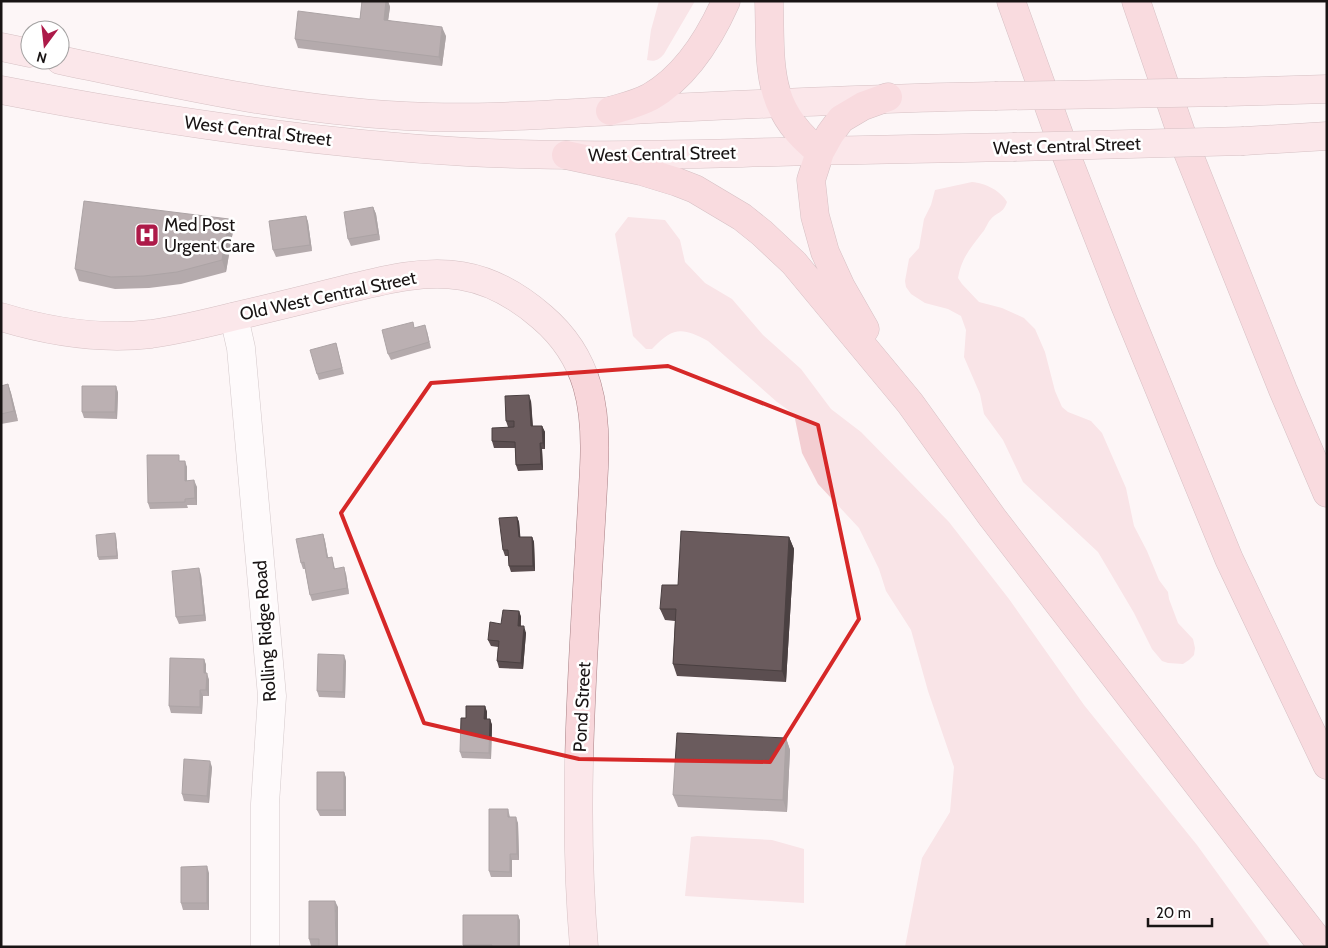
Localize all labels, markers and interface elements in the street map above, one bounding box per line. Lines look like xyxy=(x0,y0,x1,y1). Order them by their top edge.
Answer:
north arrow xyxy=(20,20,70,70)
text: N xyxy=(35,48,49,68)
street label: West Central Street xyxy=(183,111,333,151)
street label: West Central Street xyxy=(993,132,1141,160)
street label: West Central Street xyxy=(588,142,736,166)
place label: Med Post Urgent Care xyxy=(164,214,255,257)
hospital icon: Med Post Urgent Care xyxy=(134,222,160,248)
street label: Old West Central Street xyxy=(238,267,418,325)
street label: Rolling Ridge Road xyxy=(249,560,281,702)
street label: Pond Street xyxy=(569,661,595,753)
scale bar xyxy=(1148,896,1212,928)
text: 20 m xyxy=(1156,904,1191,922)

